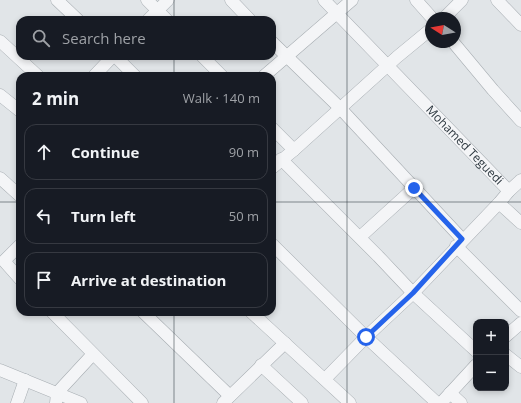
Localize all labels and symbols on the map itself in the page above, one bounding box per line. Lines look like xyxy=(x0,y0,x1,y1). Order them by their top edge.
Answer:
north arrow xyxy=(425,12,461,48)
street label: Mohamed Teguedi xyxy=(422,101,507,188)
route end xyxy=(405,179,423,197)
route start xyxy=(357,328,375,346)

